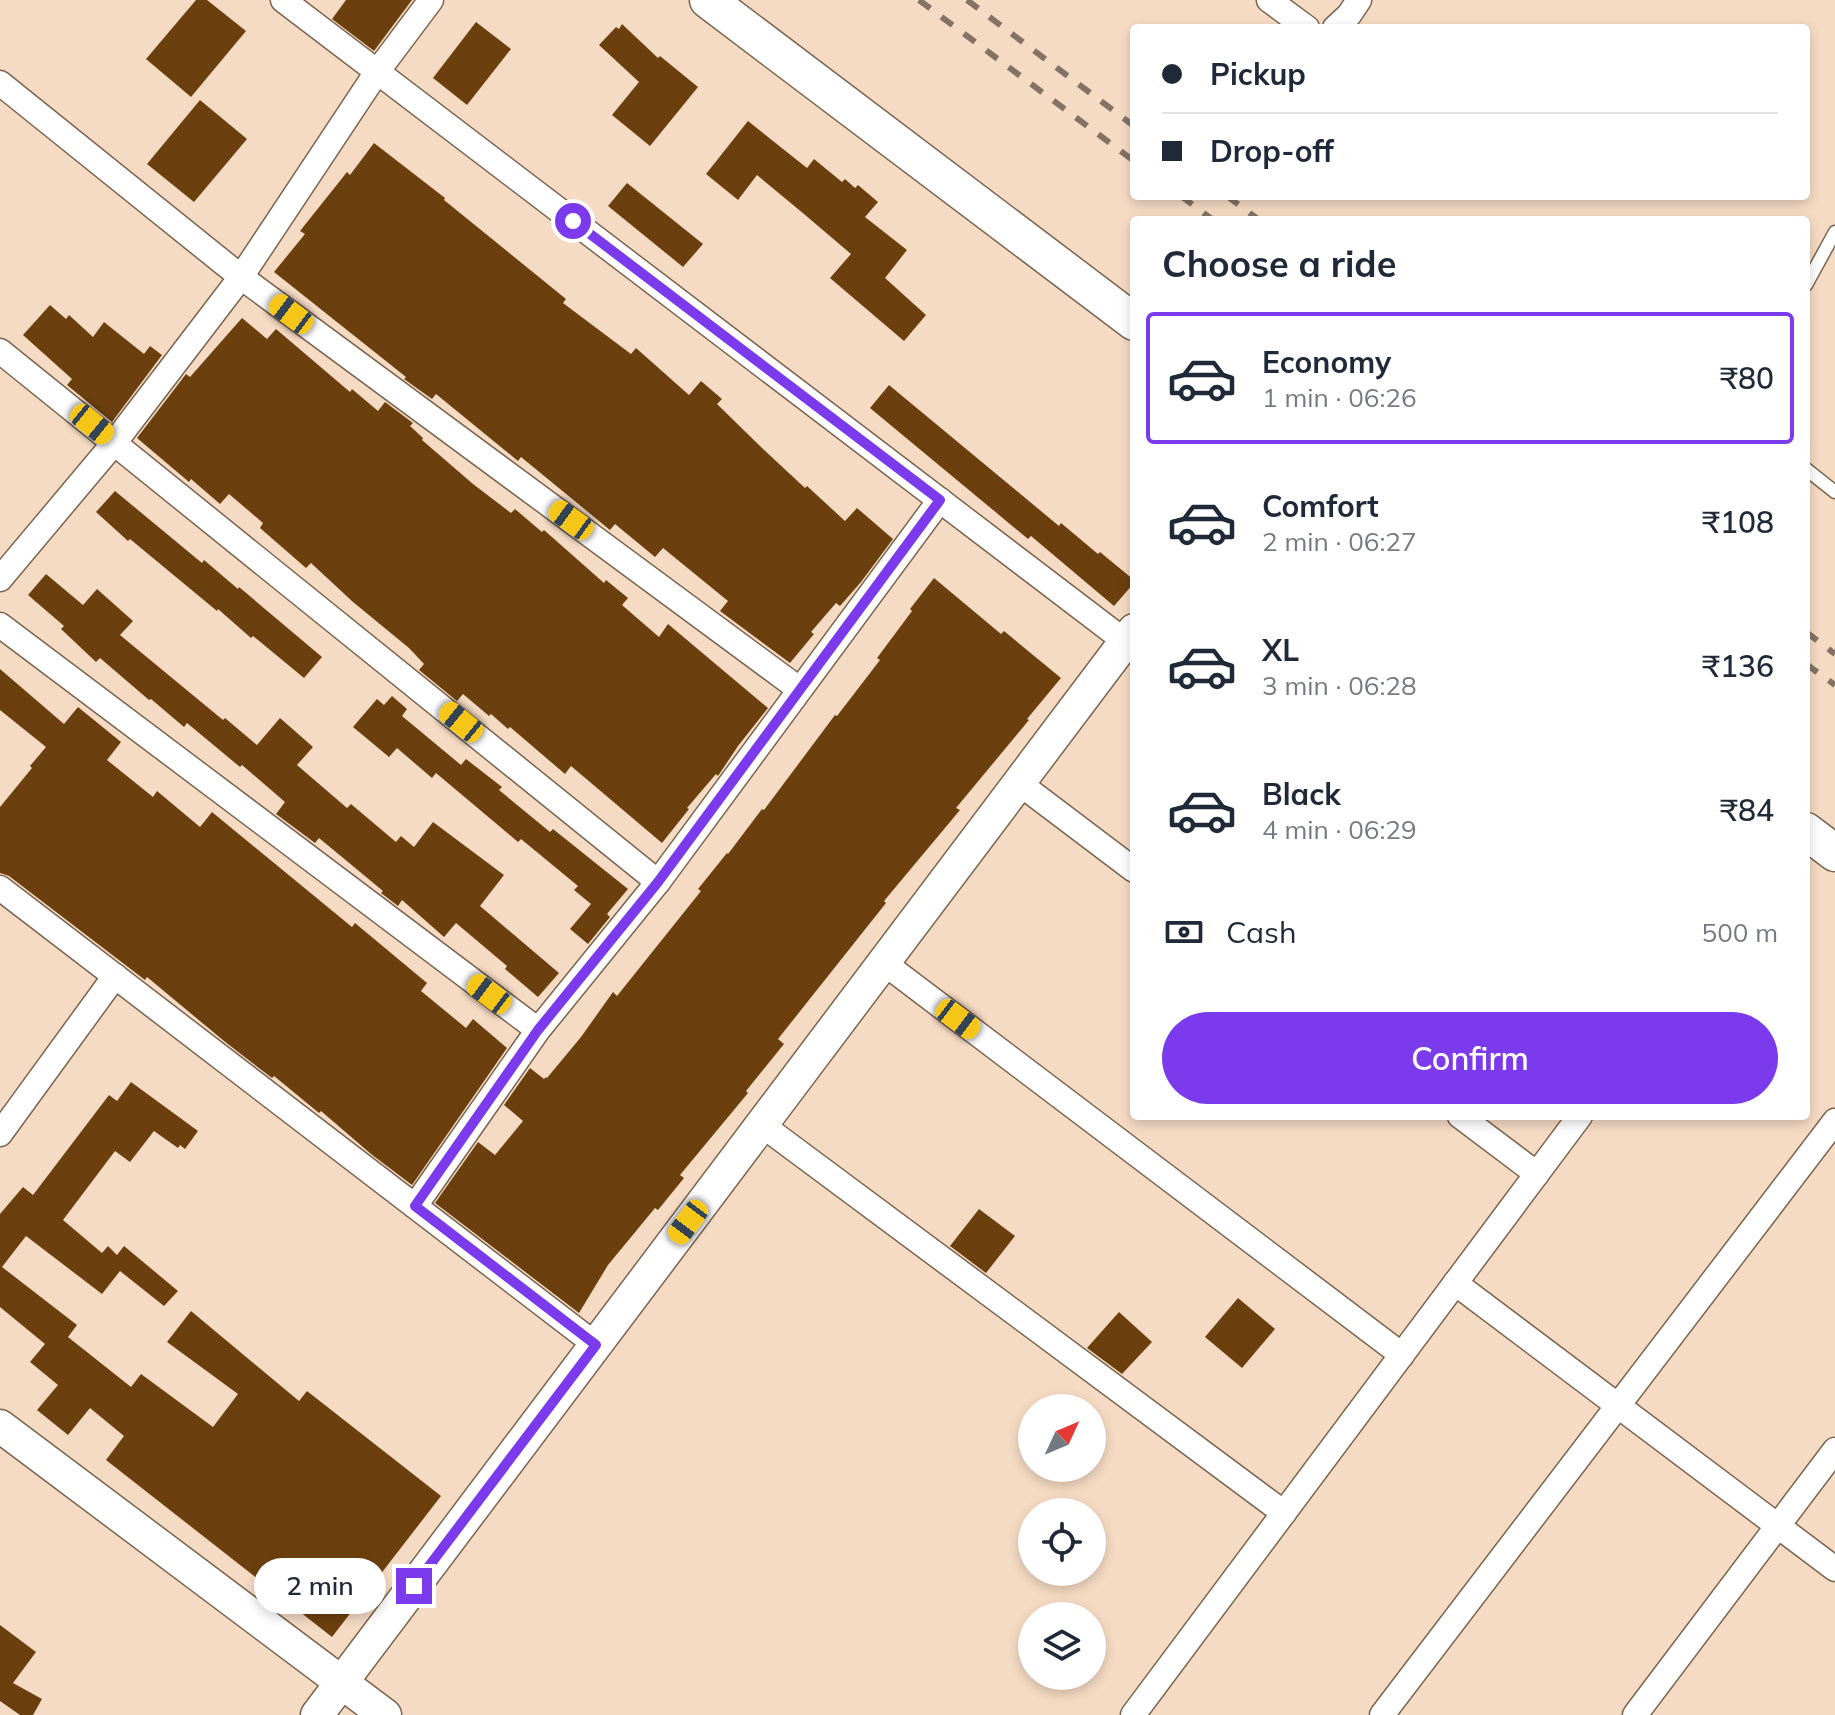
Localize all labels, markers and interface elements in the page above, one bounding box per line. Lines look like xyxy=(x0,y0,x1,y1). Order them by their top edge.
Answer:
text: Pickup xyxy=(1210,55,1306,93)
text: Drop-off xyxy=(1210,132,1334,170)
route start xyxy=(555,203,591,239)
text: Choose a ride xyxy=(1162,241,1396,286)
car xyxy=(265,290,317,338)
icon: car xyxy=(1166,342,1238,414)
text: Economy xyxy=(1262,343,1391,381)
text: ₹80 xyxy=(1720,359,1774,397)
text: 1 min · 06:26 xyxy=(1262,381,1417,414)
car xyxy=(66,400,118,448)
icon: car xyxy=(1166,486,1238,558)
text: Comfort xyxy=(1262,487,1379,525)
car xyxy=(545,496,597,544)
text: ₹108 xyxy=(1702,503,1774,541)
text: 2 min · 06:27 xyxy=(1262,525,1417,558)
icon: car xyxy=(1166,630,1238,702)
text: XL xyxy=(1262,631,1299,669)
text: ₹136 xyxy=(1702,647,1774,685)
text: 3 min · 06:28 xyxy=(1262,669,1417,702)
car xyxy=(435,698,487,746)
icon: car xyxy=(1166,774,1238,846)
text: Black xyxy=(1262,775,1341,813)
text: ₹84 xyxy=(1720,791,1774,829)
text: 4 min · 06:29 xyxy=(1262,813,1417,846)
icon: cash xyxy=(1162,910,1206,954)
text: Cash xyxy=(1226,913,1297,951)
text: 500 m xyxy=(1702,916,1778,949)
car xyxy=(463,970,515,1018)
car xyxy=(932,995,984,1043)
button: Confirm xyxy=(1162,1012,1778,1104)
car xyxy=(664,1196,712,1248)
north arrow xyxy=(1018,1394,1106,1482)
map controls xyxy=(1018,1394,1106,1690)
button: locate xyxy=(1018,1498,1106,1586)
callout: 2 min xyxy=(254,1558,386,1614)
route end xyxy=(396,1568,432,1604)
text: 2 min xyxy=(286,1569,354,1602)
button: layers xyxy=(1018,1602,1106,1690)

